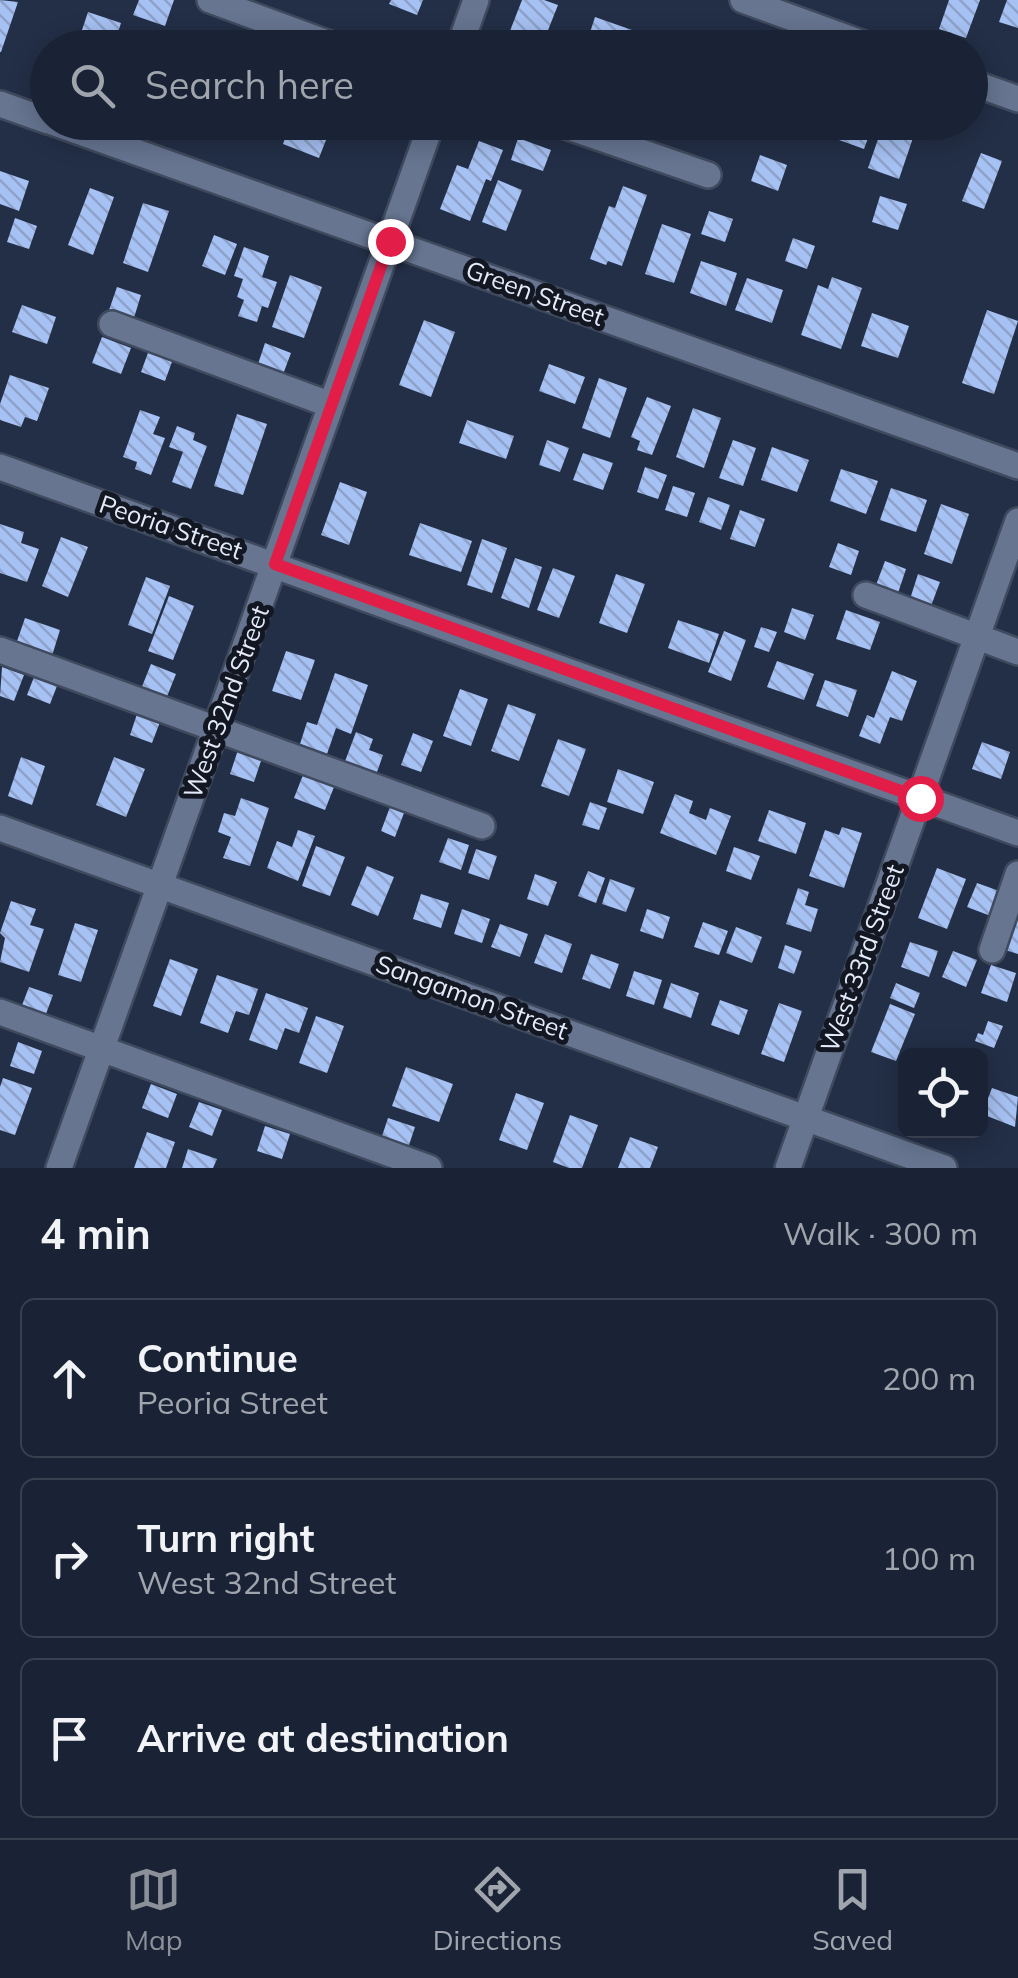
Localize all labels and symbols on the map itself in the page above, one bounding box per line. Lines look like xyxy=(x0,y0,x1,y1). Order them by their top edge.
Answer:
route end xyxy=(368,219,414,265)
street label: Green Street xyxy=(462,253,609,332)
street label: Peoria Street xyxy=(96,488,247,566)
street label: West 32nd Street xyxy=(176,601,275,802)
route start xyxy=(898,776,944,822)
street label: West 33rd Street xyxy=(813,860,910,1056)
street label: Sangamon Street xyxy=(372,947,573,1046)

